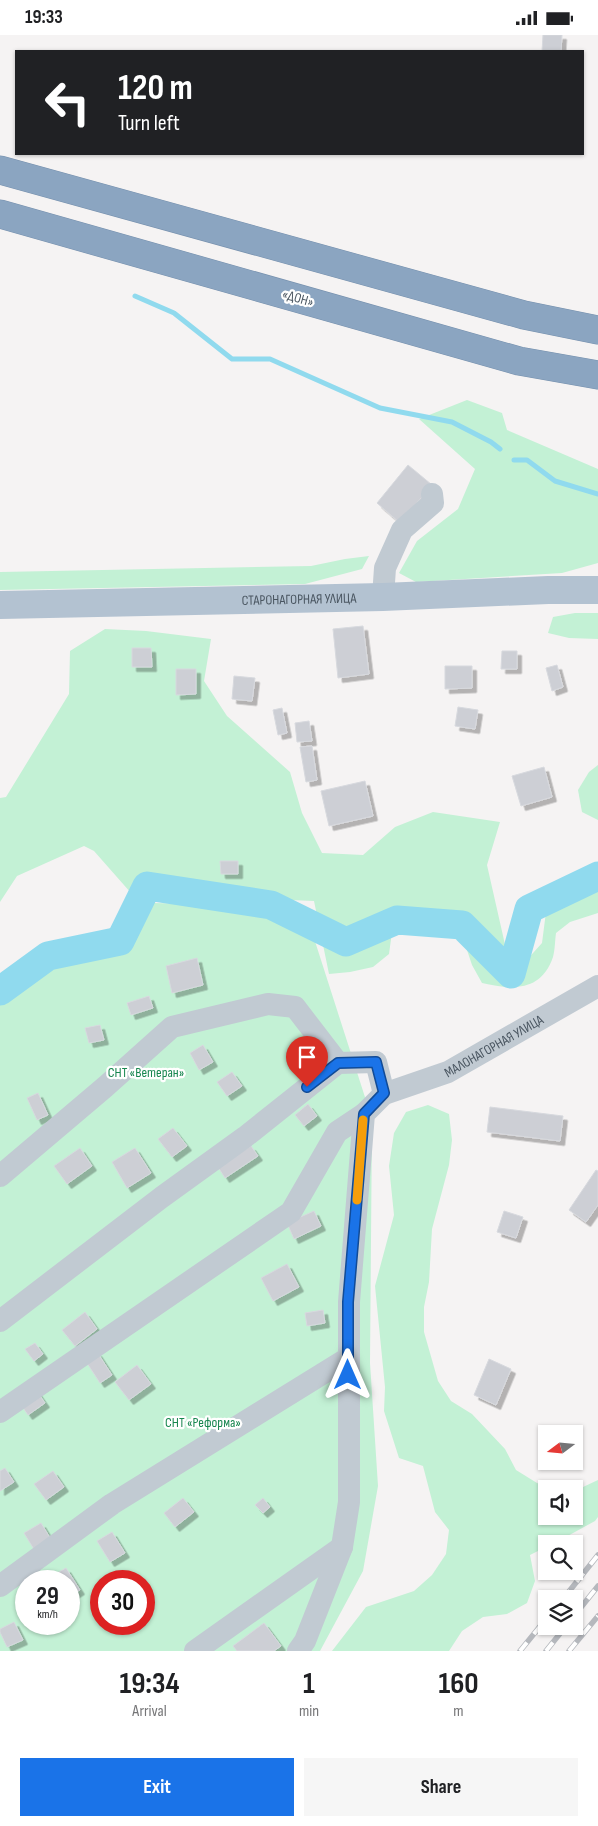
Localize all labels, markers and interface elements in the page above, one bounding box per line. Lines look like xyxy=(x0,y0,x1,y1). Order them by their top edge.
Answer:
text: 19:33 xyxy=(25,6,63,29)
text: 120 m xyxy=(118,67,193,110)
icon: left xyxy=(35,70,100,135)
text: Turn left xyxy=(118,110,180,137)
street label: «ДОН» xyxy=(280,285,316,311)
street label: СТАРОНАГОРНАЯ УЛИЦА xyxy=(241,589,357,608)
street label: МАЛОНАГОРНАЯ УЛИЦА xyxy=(441,1010,547,1081)
pin xyxy=(286,1036,328,1087)
icon: arrive xyxy=(293,1043,321,1071)
park label: СНТ «Ветеран» xyxy=(108,1064,184,1081)
position arrow xyxy=(321,1348,373,1400)
park label: СНТ «Реформа» xyxy=(165,1414,241,1431)
north arrow xyxy=(538,1425,582,1470)
map controls xyxy=(538,1425,583,1635)
button: sound xyxy=(538,1480,583,1525)
button: search xyxy=(538,1535,583,1580)
speed limit sign: 30 xyxy=(90,1570,155,1635)
text: 29 xyxy=(36,1581,59,1612)
button: layers xyxy=(538,1590,583,1635)
text: km/h xyxy=(37,1607,58,1622)
text: 19:34 xyxy=(119,1666,180,1702)
text: 1 xyxy=(303,1666,315,1702)
text: 160 xyxy=(438,1666,479,1702)
text: Arrival xyxy=(132,1702,167,1721)
text: min xyxy=(299,1702,319,1721)
text: m xyxy=(453,1702,464,1721)
button: Exit xyxy=(20,1758,294,1816)
button: Share xyxy=(304,1758,578,1816)

